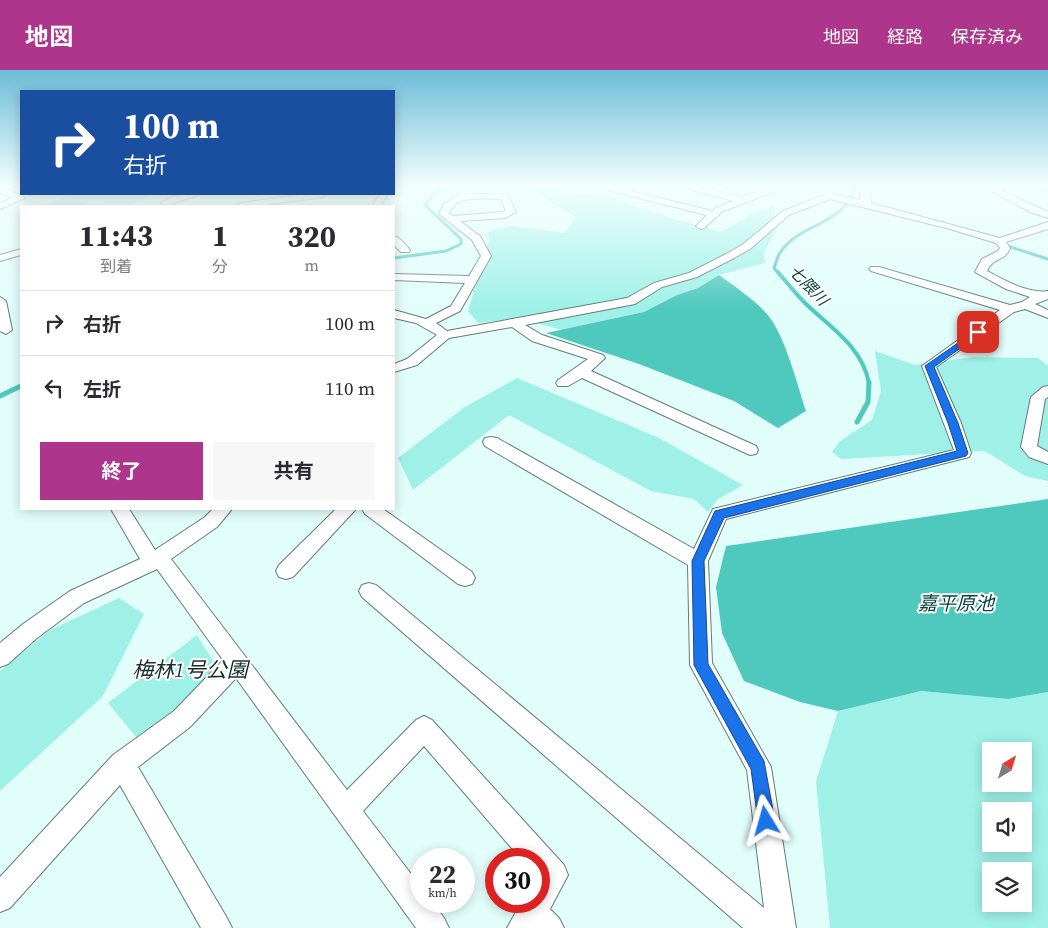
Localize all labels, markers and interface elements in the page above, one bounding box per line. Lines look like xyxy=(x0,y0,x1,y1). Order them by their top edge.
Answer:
text: 地図 xyxy=(25,20,73,53)
text: 地図 xyxy=(823,24,859,49)
text: 経路 xyxy=(887,24,923,49)
text: 保存済み xyxy=(951,24,1023,49)
text: 100 m xyxy=(123,102,219,150)
icon: right xyxy=(40,110,105,175)
text: 右折 xyxy=(123,150,167,180)
text: 11:43 xyxy=(79,215,153,256)
text: 1 xyxy=(212,215,228,256)
text: 320 xyxy=(287,216,336,257)
text: m xyxy=(304,254,319,276)
text: 到着 xyxy=(100,255,132,277)
text: 分 xyxy=(212,255,228,277)
water label: 七隈川 xyxy=(784,260,835,311)
icon: right xyxy=(40,309,68,337)
text: 100 m xyxy=(325,310,375,336)
text: 右折 xyxy=(83,311,121,337)
pin xyxy=(957,311,999,353)
icon: arrive xyxy=(964,318,992,346)
icon: left xyxy=(40,374,68,402)
text: 110 m xyxy=(325,375,375,401)
text: 左折 xyxy=(83,376,121,402)
button: 終了 xyxy=(40,442,203,500)
button: 共有 xyxy=(213,442,375,500)
water label: 嘉平原池 xyxy=(918,590,996,616)
park label: 梅林1号公園 xyxy=(132,655,251,684)
north arrow xyxy=(982,742,1032,792)
map controls xyxy=(982,742,1032,912)
position arrow xyxy=(739,794,791,846)
button: sound xyxy=(982,802,1032,852)
speed limit sign: 30 xyxy=(485,848,550,913)
text: 22 xyxy=(429,857,456,891)
button: layers xyxy=(982,862,1032,912)
text: km/h xyxy=(428,885,457,901)

